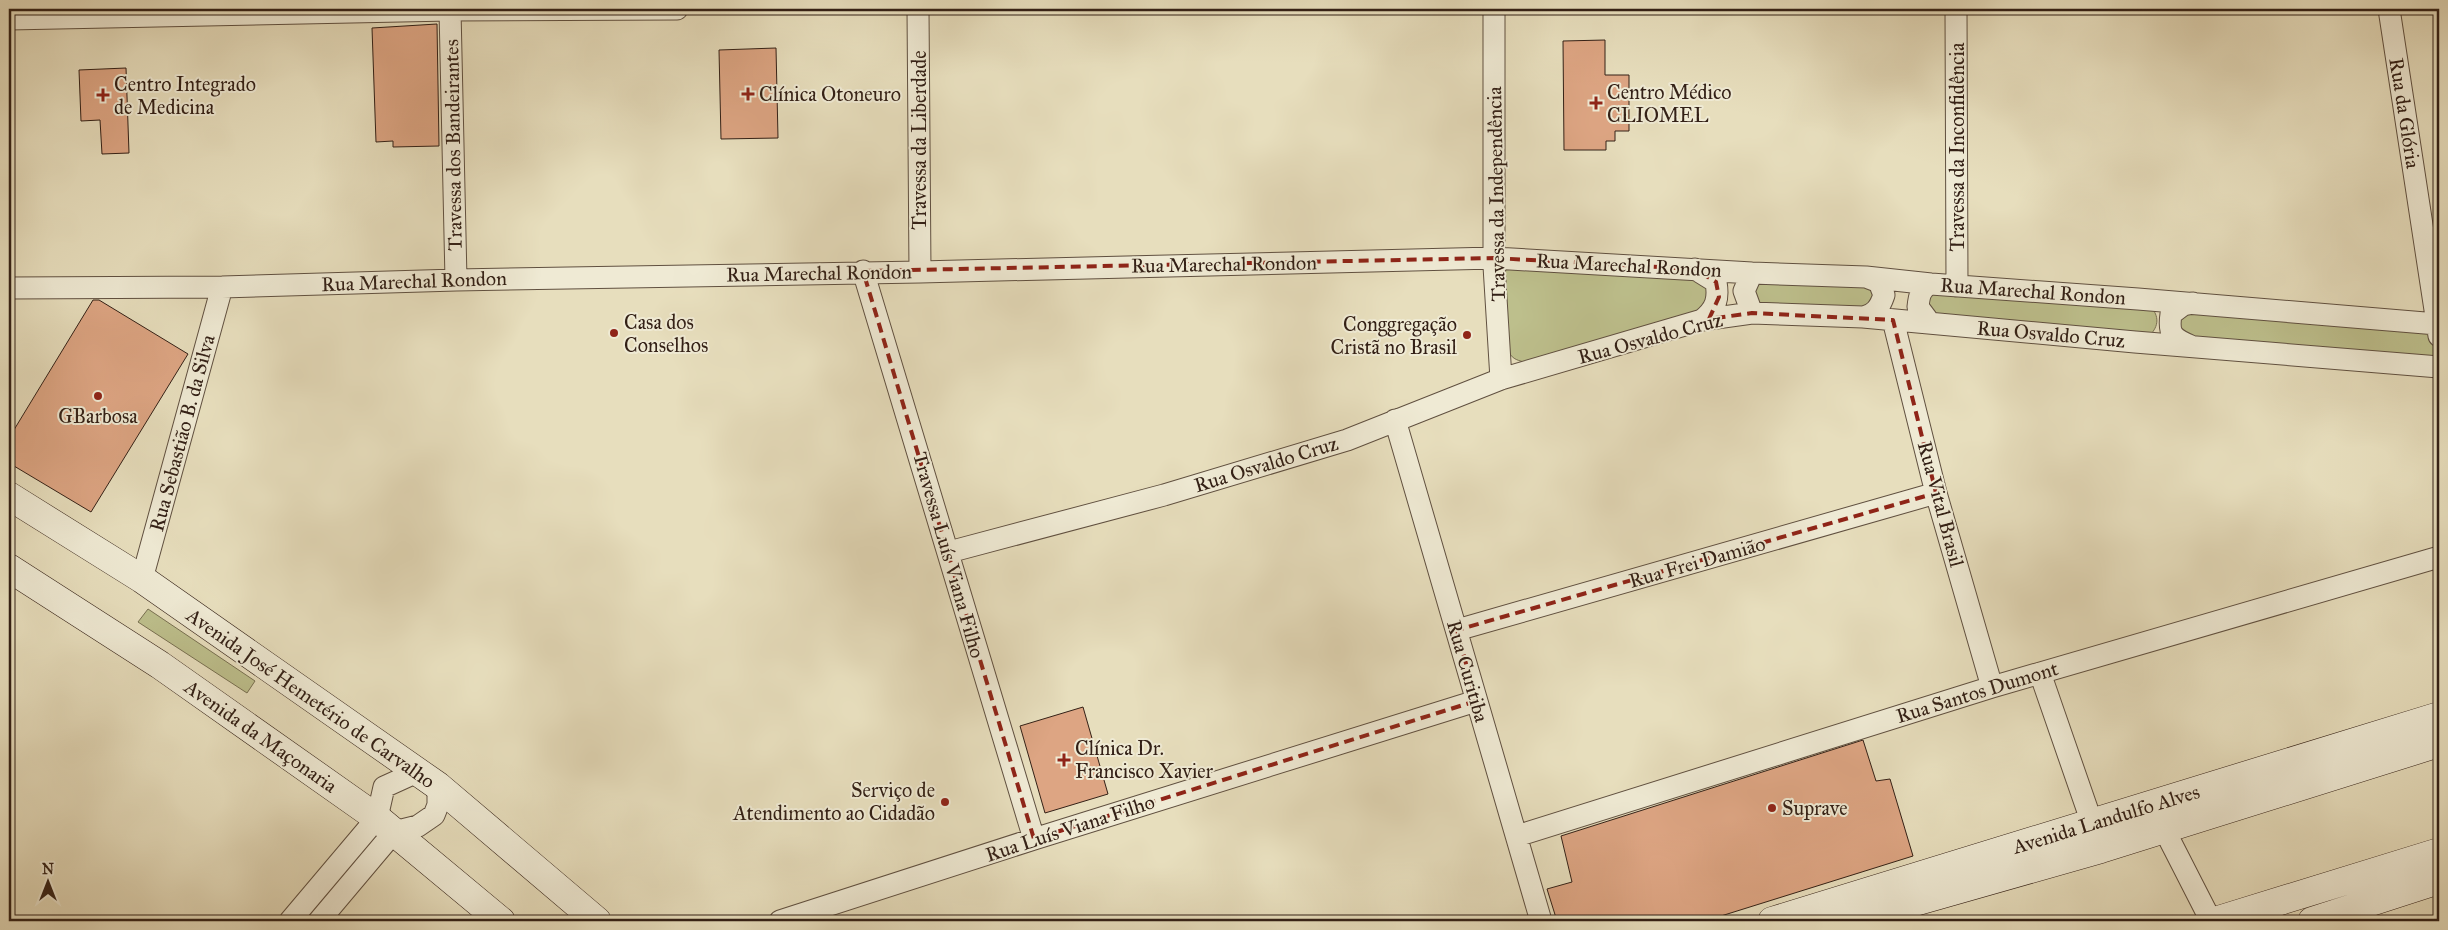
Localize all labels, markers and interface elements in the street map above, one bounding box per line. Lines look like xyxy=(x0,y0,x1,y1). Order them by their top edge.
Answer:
street label: Travessa dos Bandeirantes xyxy=(439,39,467,251)
street label: Travessa da Inconfidência xyxy=(1945,42,1969,251)
street label: Travessa da Liberdade xyxy=(907,50,931,230)
street label: Rua da Glória xyxy=(2384,56,2426,171)
place label: Centro Integrado de Medicina xyxy=(114,72,256,119)
place label: Centro Médico CLIOMEL xyxy=(1607,80,1732,127)
place label: Clínica Otoneuro xyxy=(759,82,901,106)
street label: Travessa da Independência xyxy=(1482,86,1510,302)
marker: Clínica Otoneuro xyxy=(741,87,755,101)
marker: Centro Integrado de Medicina xyxy=(96,88,110,102)
marker: Centro Médico CLIOMEL xyxy=(1589,96,1603,110)
street label: Rua Marechal Rondon xyxy=(1536,248,1723,282)
street label: Rua Marechal Rondon xyxy=(1131,250,1317,278)
street label: Rua Marechal Rondon xyxy=(726,259,912,287)
street label: Rua Marechal Rondon xyxy=(321,266,507,296)
street label: Rua Marechal Rondon xyxy=(1939,273,2127,309)
street label: Rua Osvaldo Cruz xyxy=(1575,307,1725,369)
place label: Casa dos Conselhos xyxy=(624,310,708,357)
place label: Conggregação Cristã no Brasil xyxy=(1331,312,1458,359)
street label: Rua Osvaldo Cruz xyxy=(1976,316,2126,352)
marker: Casa dos Conselhos xyxy=(608,327,620,339)
marker: Conggregação Cristã no Brasil xyxy=(1461,329,1473,341)
street label: Rua Sebastião B. da Silva xyxy=(144,331,220,534)
marker: GBarbosa xyxy=(92,390,104,402)
place label: GBarbosa xyxy=(58,404,138,428)
street label: Rua Osvaldo Cruz xyxy=(1191,431,1341,497)
street label: Rua Vital Brasil xyxy=(1913,439,1969,570)
street label: Travessa Luís Viana Filho xyxy=(908,449,990,661)
street label: Rua Frei Damião xyxy=(1626,531,1768,593)
street label: Avenida José Hemetério de Carvalho xyxy=(181,602,440,794)
street label: Rua Curitiba xyxy=(1442,617,1494,725)
street label: Rua Santos Dumont xyxy=(1893,656,2061,728)
street label: Avenida da Maçonaria xyxy=(179,674,342,798)
place label: Clínica Dr. Francisco Xavier xyxy=(1075,736,1214,783)
marker: Clínica Dr. Francisco Xavier xyxy=(1057,753,1071,767)
place label: Serviço de Atendimento ao Cidadão xyxy=(732,778,935,825)
street label: Avenida Landulfo Alves xyxy=(2009,779,2202,859)
street label: Rua Luís Viana Filho xyxy=(982,789,1158,867)
marker: Serviço de Atendimento ao Cidadão xyxy=(939,796,951,808)
place label: Suprave xyxy=(1782,796,1848,820)
marker: Suprave xyxy=(1766,802,1778,814)
north arrow xyxy=(22,858,72,908)
text: N xyxy=(42,861,54,878)

